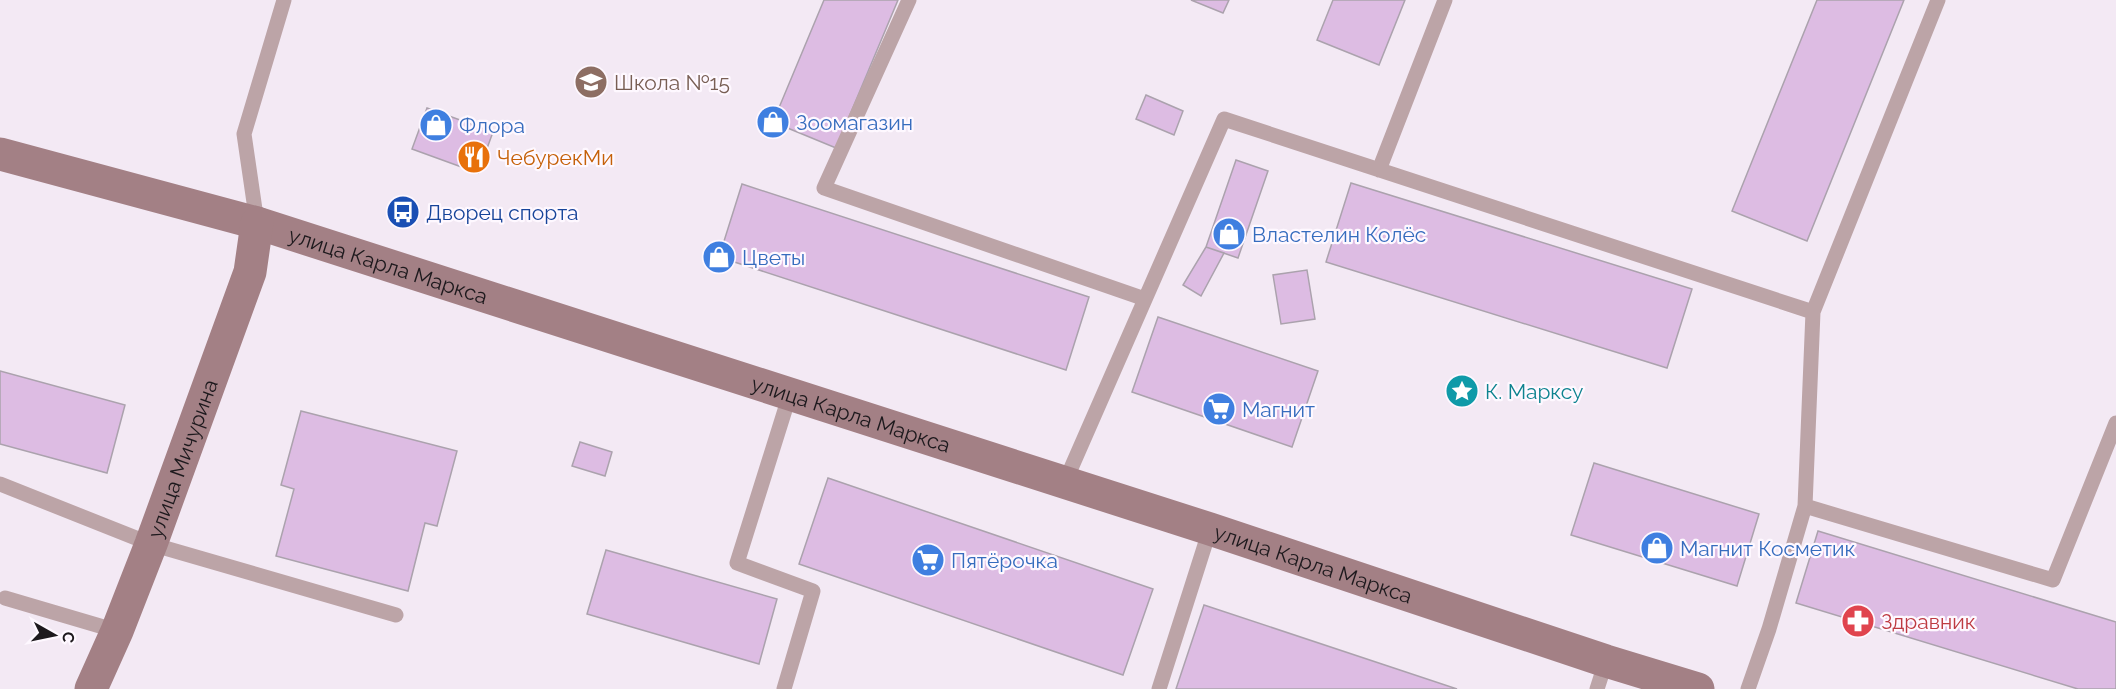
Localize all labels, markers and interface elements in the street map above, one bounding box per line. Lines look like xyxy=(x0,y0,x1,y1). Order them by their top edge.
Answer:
school or university icon: Школа №15 xyxy=(573,64,609,100)
place label: Школа №15 xyxy=(614,70,730,95)
shop icon: Зоомагазин xyxy=(755,104,791,140)
shop icon: Флора xyxy=(418,107,454,143)
place label: Зоомагазин xyxy=(796,110,913,135)
place label: Флора xyxy=(459,113,525,138)
restaurant icon: ЧебурекМи xyxy=(456,139,492,175)
place label: ЧебурекМи xyxy=(497,145,614,170)
bus stop icon: Дворец спорта xyxy=(385,194,421,230)
place label: Дворец спорта xyxy=(426,200,579,225)
shop icon: Властелин Колёс xyxy=(1211,216,1247,252)
street label: улица Карла Маркса xyxy=(286,222,491,309)
place label: Властелин Колёс xyxy=(1252,222,1426,247)
shop icon: Цветы xyxy=(701,239,737,275)
place label: Цветы xyxy=(742,245,805,270)
street label: улица Карла Маркса xyxy=(748,370,954,457)
place icon: К. Марксу xyxy=(1444,373,1480,409)
street label: улица Мичурина xyxy=(142,376,222,541)
place label: К. Марксу xyxy=(1485,379,1583,404)
supermarket icon: Магнит xyxy=(1201,391,1237,427)
place label: Магнит xyxy=(1242,397,1315,422)
street label: улица Карла Маркса xyxy=(1211,519,1416,608)
shop icon: Магнит Косметик xyxy=(1639,530,1675,566)
place label: Магнит Косметик xyxy=(1680,536,1856,561)
supermarket icon: Пятёрочка xyxy=(910,542,946,578)
place label: Пятёрочка xyxy=(951,548,1058,573)
pharmacy icon: Здравник xyxy=(1840,603,1876,639)
north arrow xyxy=(24,605,84,665)
place label: Здравник xyxy=(1881,609,1976,634)
text: С xyxy=(58,630,79,644)

